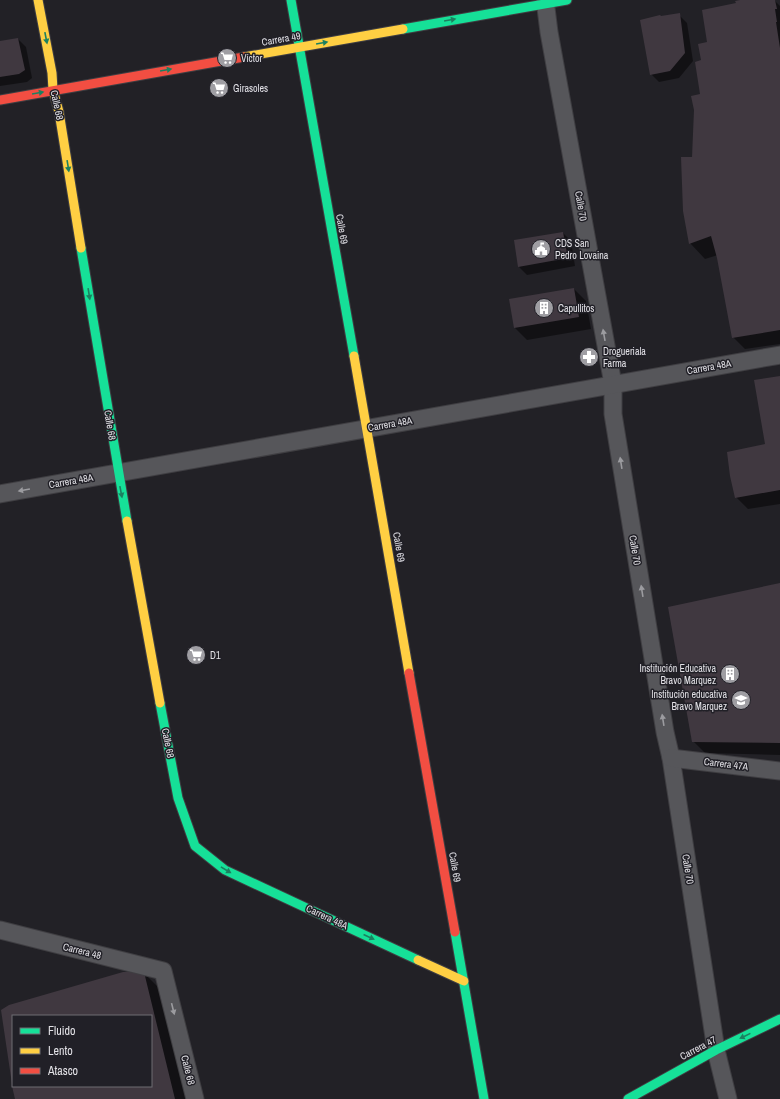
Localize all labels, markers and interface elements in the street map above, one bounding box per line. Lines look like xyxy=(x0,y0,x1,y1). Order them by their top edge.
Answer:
one-way arrow xyxy=(444,17,456,23)
street label: Carrera 49 xyxy=(261,29,302,49)
one-way arrow xyxy=(43,32,49,44)
one-way arrow xyxy=(316,39,328,45)
supermarket icon: Víctor xyxy=(216,47,238,69)
place label: Víctor xyxy=(241,52,263,65)
one-way arrow xyxy=(160,67,173,73)
supermarket icon: Girasoles xyxy=(208,77,230,99)
place label: Girasoles xyxy=(233,82,268,95)
street label: Calle 68 xyxy=(48,89,67,121)
one-way arrow xyxy=(32,90,45,96)
one-way arrow xyxy=(65,160,71,172)
street label: Calle 70 xyxy=(572,190,590,222)
street label: Calle 69 xyxy=(333,213,351,245)
place label: CDS San Pedro Lovaina xyxy=(555,237,609,262)
public building icon: CDS San Pedro Lovaina xyxy=(530,238,552,260)
one-way arrow xyxy=(86,288,92,301)
building icon: Capullitos xyxy=(533,297,555,319)
place label: Capullitos xyxy=(558,302,594,315)
one-way arrow xyxy=(600,329,606,341)
place label: Drogueriala Farma xyxy=(603,345,646,370)
pharmacy icon: Drogueriala Farma xyxy=(578,346,600,368)
street label: Carrera 48A xyxy=(686,357,733,377)
street label: Calle 68 xyxy=(101,409,119,441)
street label: Carrera 48A xyxy=(367,414,414,434)
one-way arrow xyxy=(618,457,624,469)
street label: Carrera 48A xyxy=(48,471,95,491)
one-way arrow xyxy=(118,486,124,498)
one-way arrow xyxy=(18,487,30,493)
street label: Calle 69 xyxy=(390,531,408,563)
street label: Calle 70 xyxy=(626,534,644,566)
one-way arrow xyxy=(639,585,645,598)
supermarket icon: D1 xyxy=(185,644,207,666)
place label: D1 xyxy=(210,649,221,662)
place label: Institución Educativa Bravo Marquez xyxy=(639,662,716,687)
building icon: Institución Educativa Bravo Marquez xyxy=(719,663,741,685)
place label: Institución educativa Bravo Marquez xyxy=(651,688,727,713)
school or university icon: Institución educativa Bravo Marquez xyxy=(730,689,752,711)
one-way arrow xyxy=(660,714,666,726)
street label: Calle 68 xyxy=(159,727,177,759)
street label: Carrera 47A xyxy=(703,755,749,773)
street label: Calle 69 xyxy=(446,851,464,883)
street label: Calle 70 xyxy=(679,853,697,885)
one-way arrow xyxy=(220,866,232,873)
street label: Carrera 48A xyxy=(304,902,350,933)
one-way arrow xyxy=(363,934,375,940)
street label: Carrera 48 xyxy=(61,940,103,962)
one-way arrow xyxy=(170,1003,176,1015)
legend xyxy=(12,1015,152,1087)
text: Fluido xyxy=(48,1023,75,1039)
street label: Carrera 47 xyxy=(678,1033,719,1063)
one-way arrow xyxy=(739,1033,751,1039)
text: Lento xyxy=(48,1043,73,1059)
street label: Calle 68 xyxy=(178,1054,198,1087)
text: Atasco xyxy=(47,1063,78,1079)

